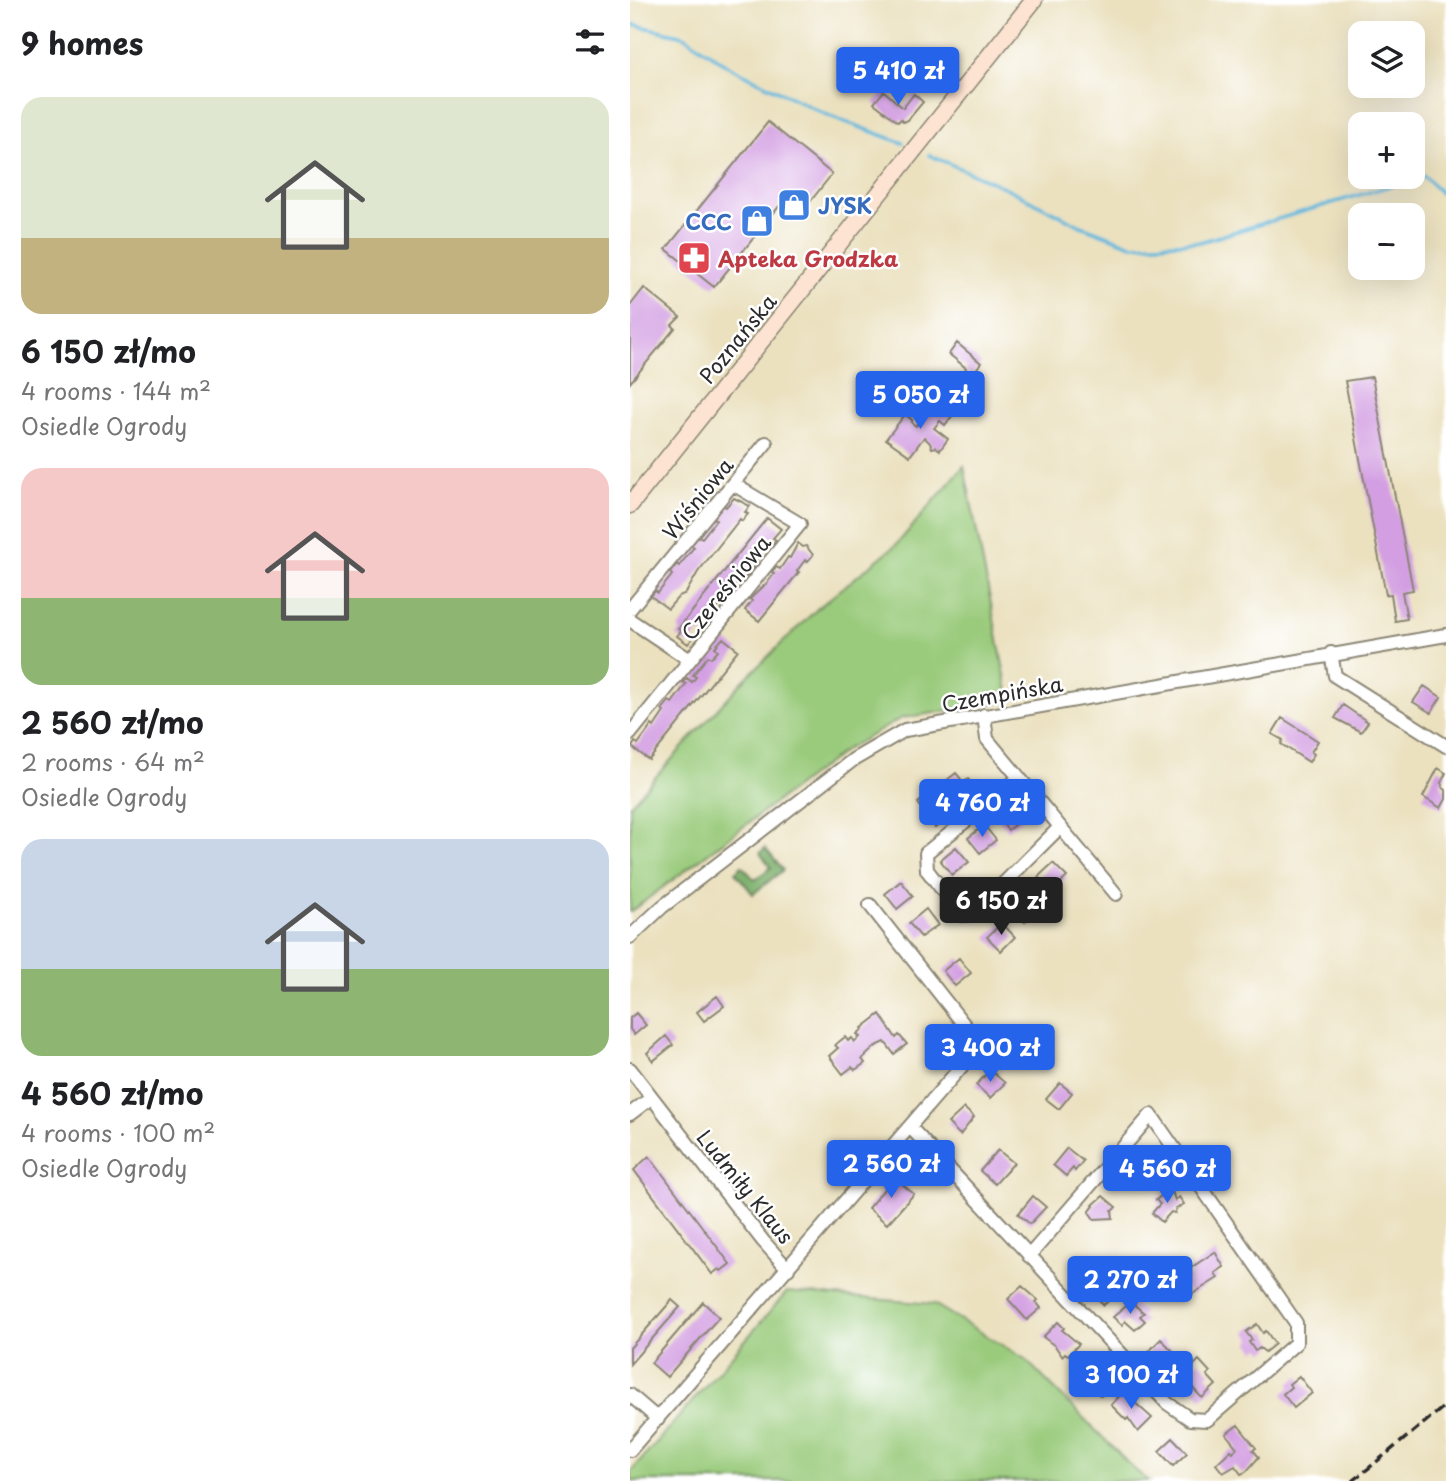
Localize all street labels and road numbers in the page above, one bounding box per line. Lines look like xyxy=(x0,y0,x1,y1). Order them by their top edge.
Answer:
street label: Poznańska xyxy=(691,286,783,390)
street label: Wiśniowa xyxy=(654,450,740,546)
street label: Czereśniowa xyxy=(672,527,778,647)
street label: Czempińska xyxy=(939,667,1065,719)
street label: Ludmiły Klaus xyxy=(690,1122,802,1250)

